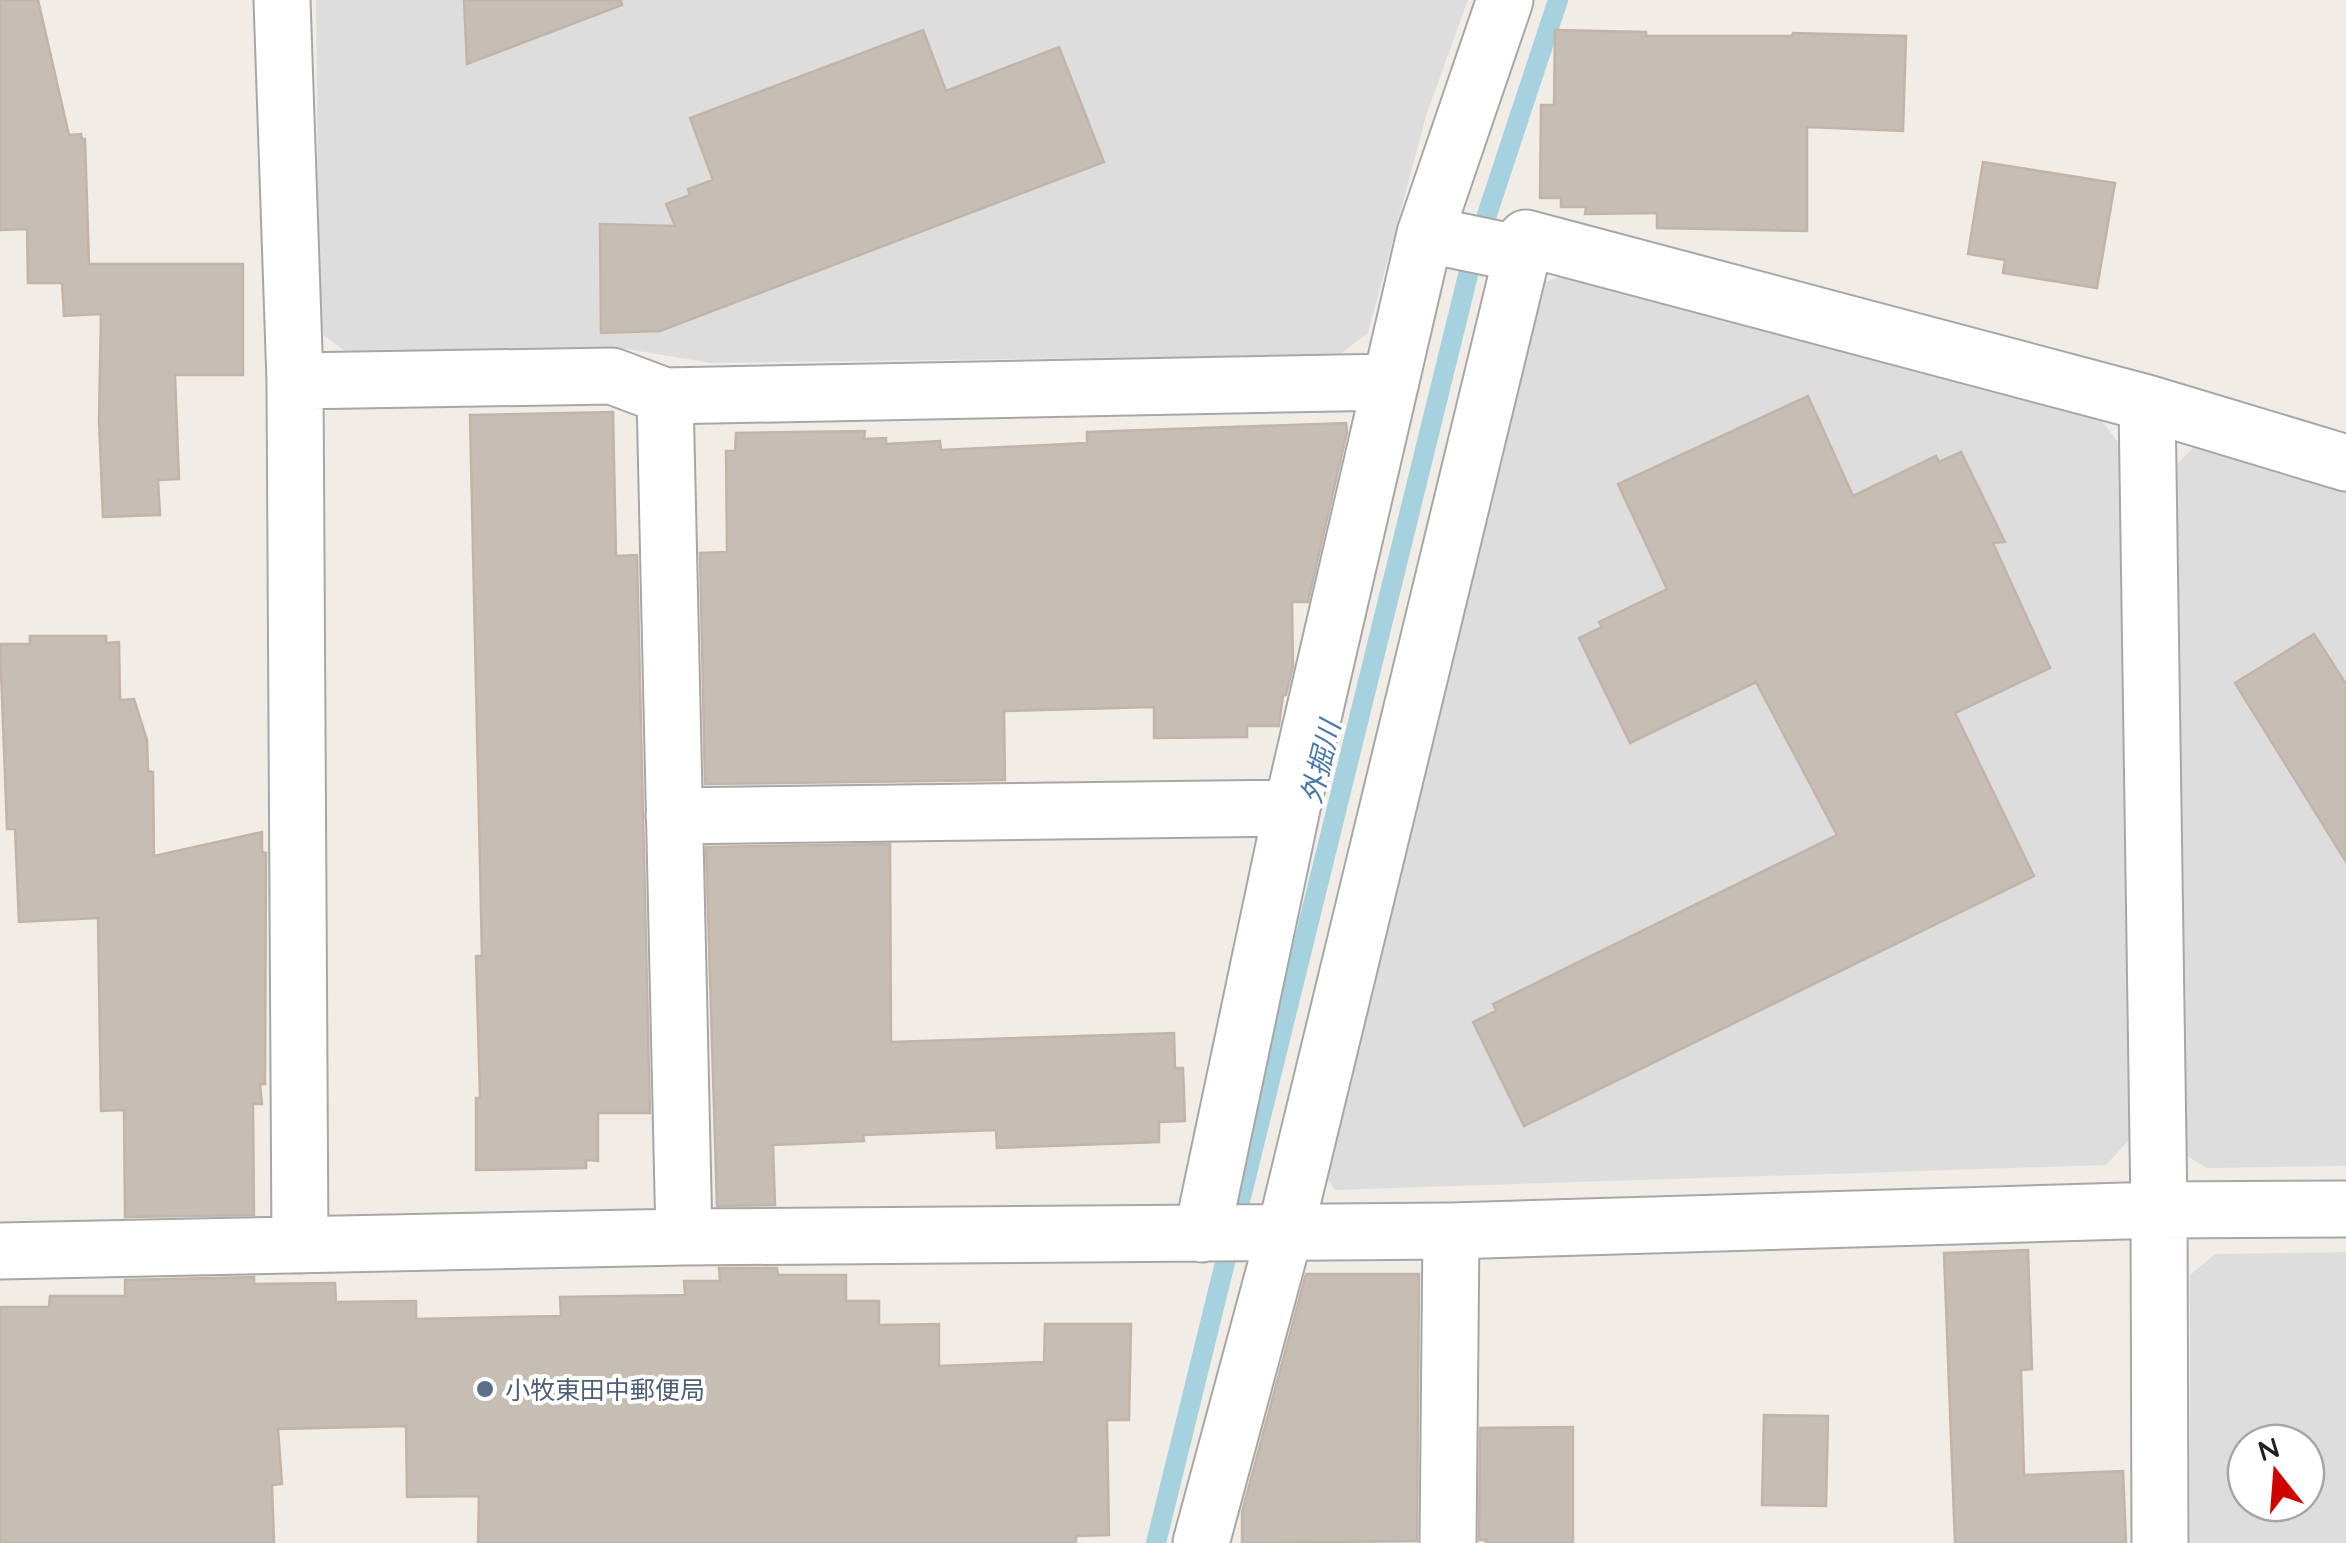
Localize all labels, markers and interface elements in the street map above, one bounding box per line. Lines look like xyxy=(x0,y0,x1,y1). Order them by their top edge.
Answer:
water label: 外掘川 xyxy=(1293,714,1348,807)
place label: 小牧東田中郵便局 xyxy=(505,1374,705,1405)
marker: 小牧東田中郵便局 xyxy=(474,1378,496,1400)
north arrow xyxy=(2226,1423,2326,1523)
text: N xyxy=(2254,1429,2284,1468)

